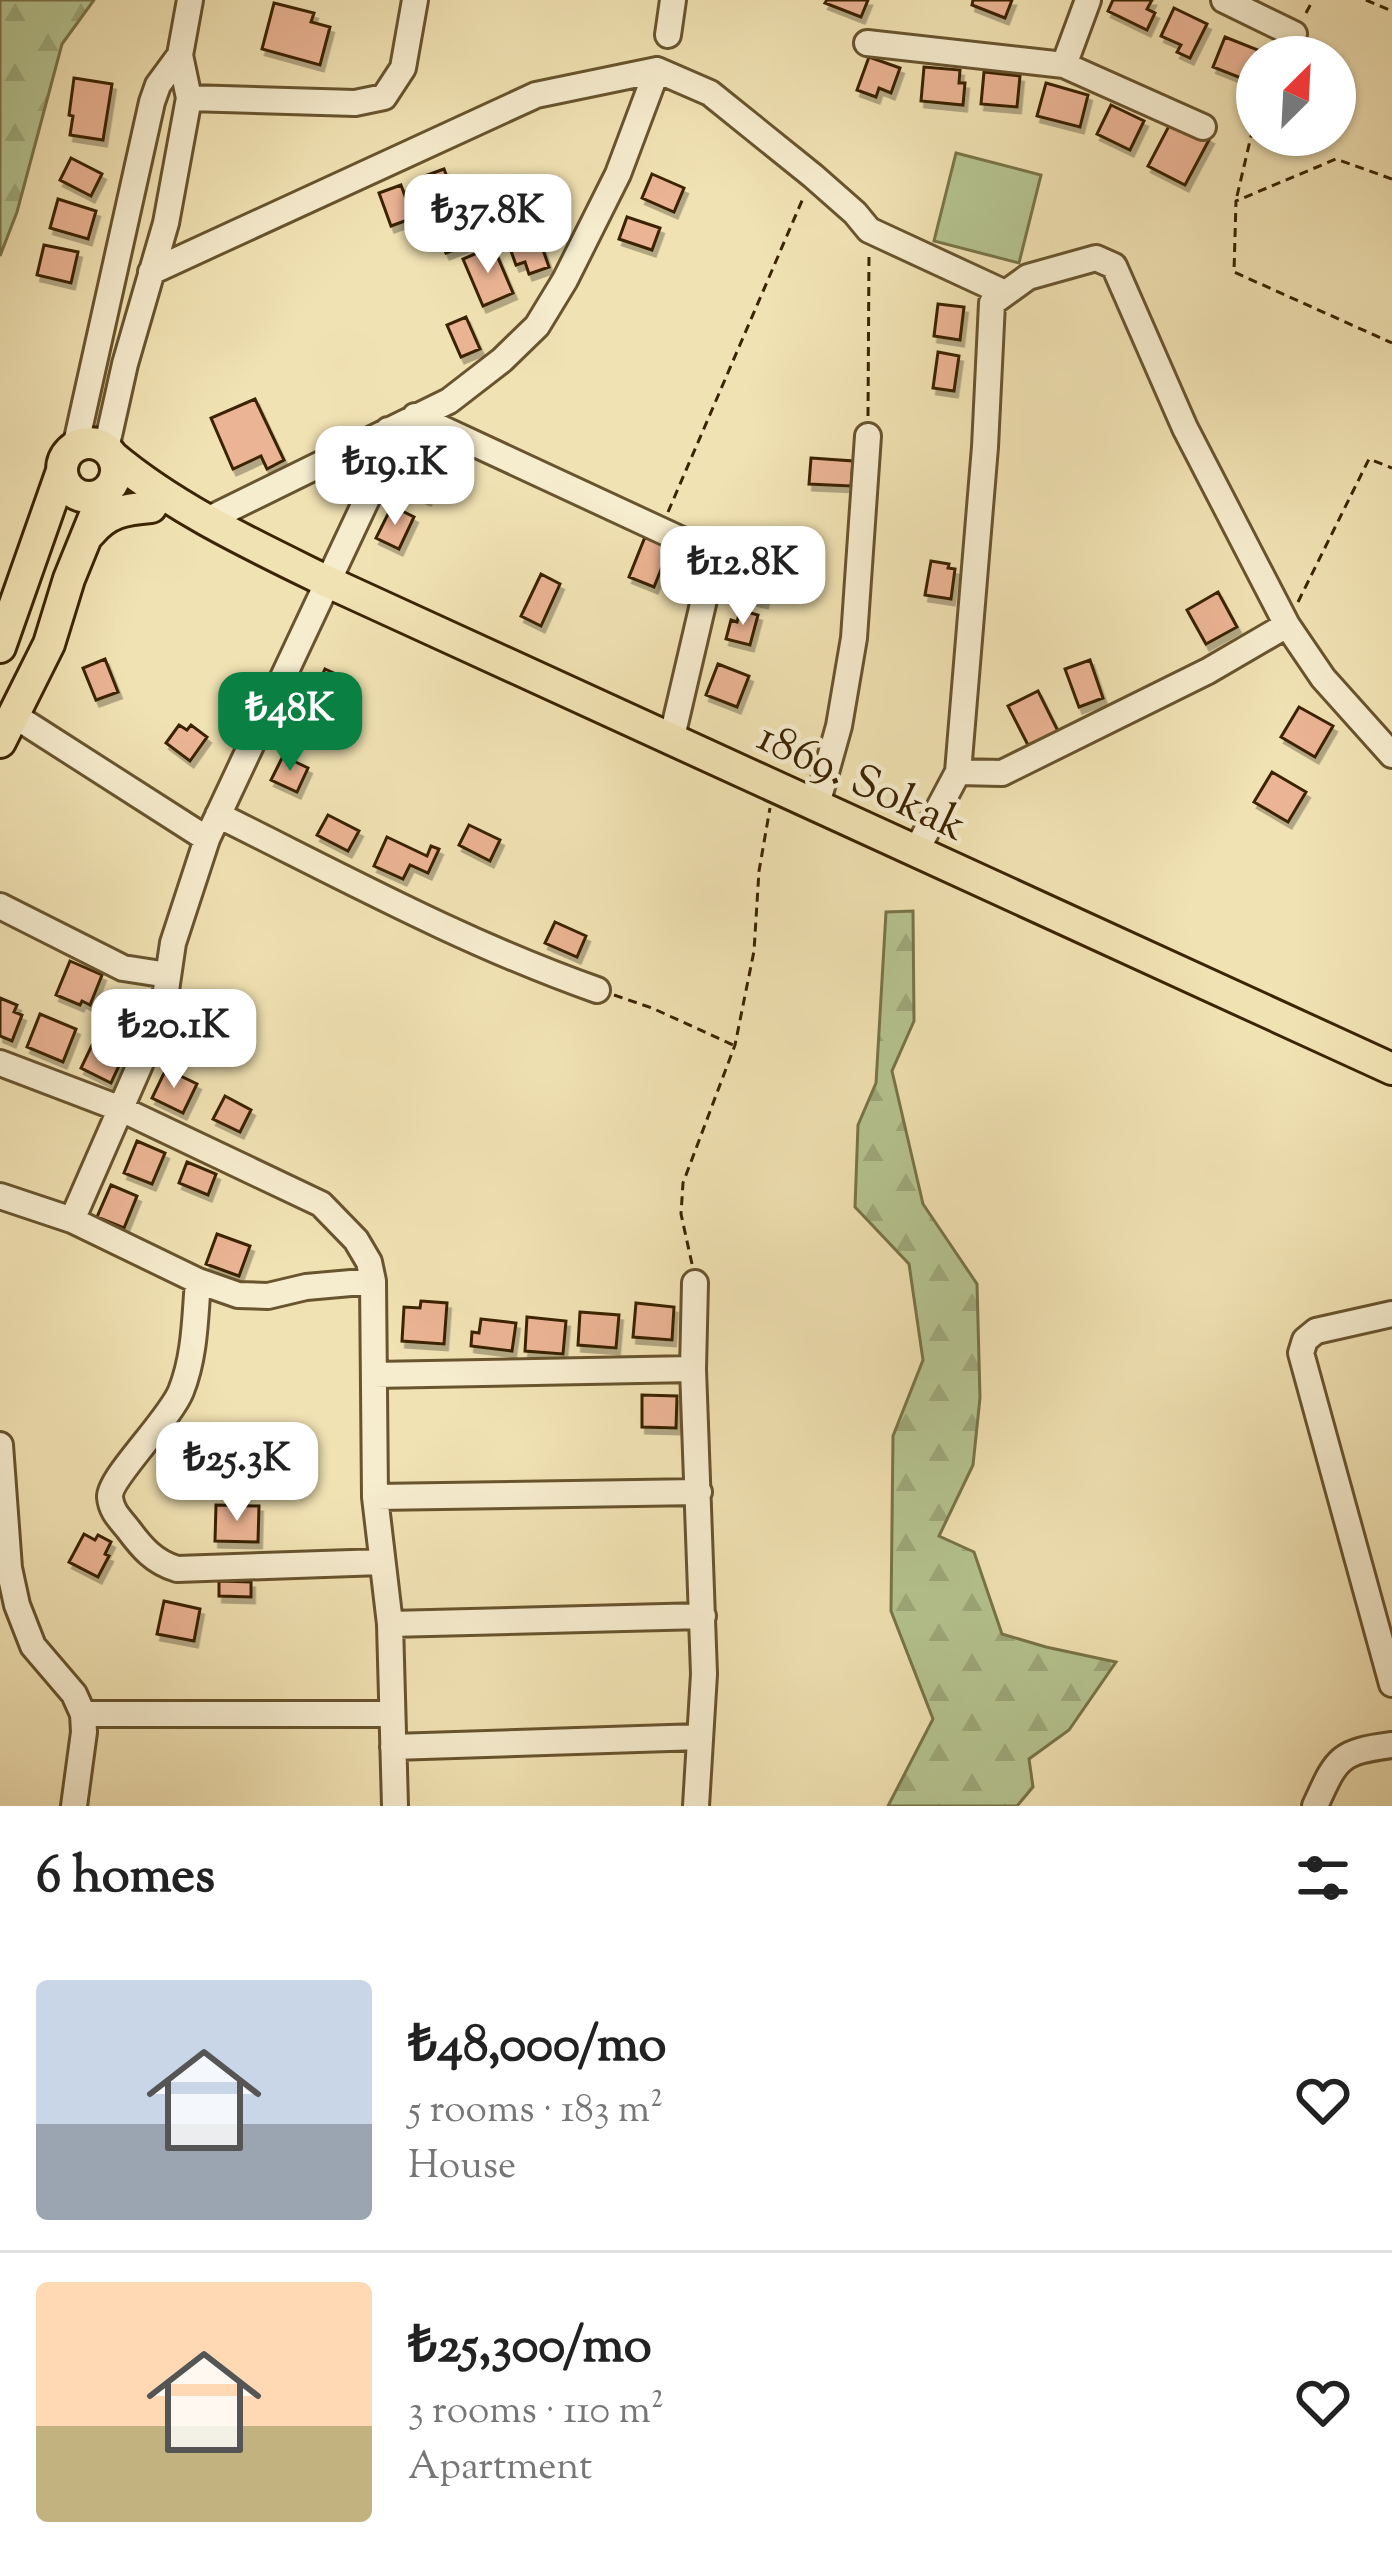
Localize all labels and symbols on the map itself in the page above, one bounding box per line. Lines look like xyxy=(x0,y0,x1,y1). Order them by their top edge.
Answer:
north arrow xyxy=(1236,36,1356,156)
pin: ₺37.8K xyxy=(390,174,586,276)
pin: ₺19.1K xyxy=(297,426,493,528)
pin: ₺12.8K xyxy=(645,526,841,628)
pin: ₺48K xyxy=(219,672,361,774)
street label: 1869. Sokak xyxy=(745,707,976,861)
pin: ₺20.1K xyxy=(76,989,272,1091)
pin: ₺25.3K xyxy=(139,1422,335,1524)

